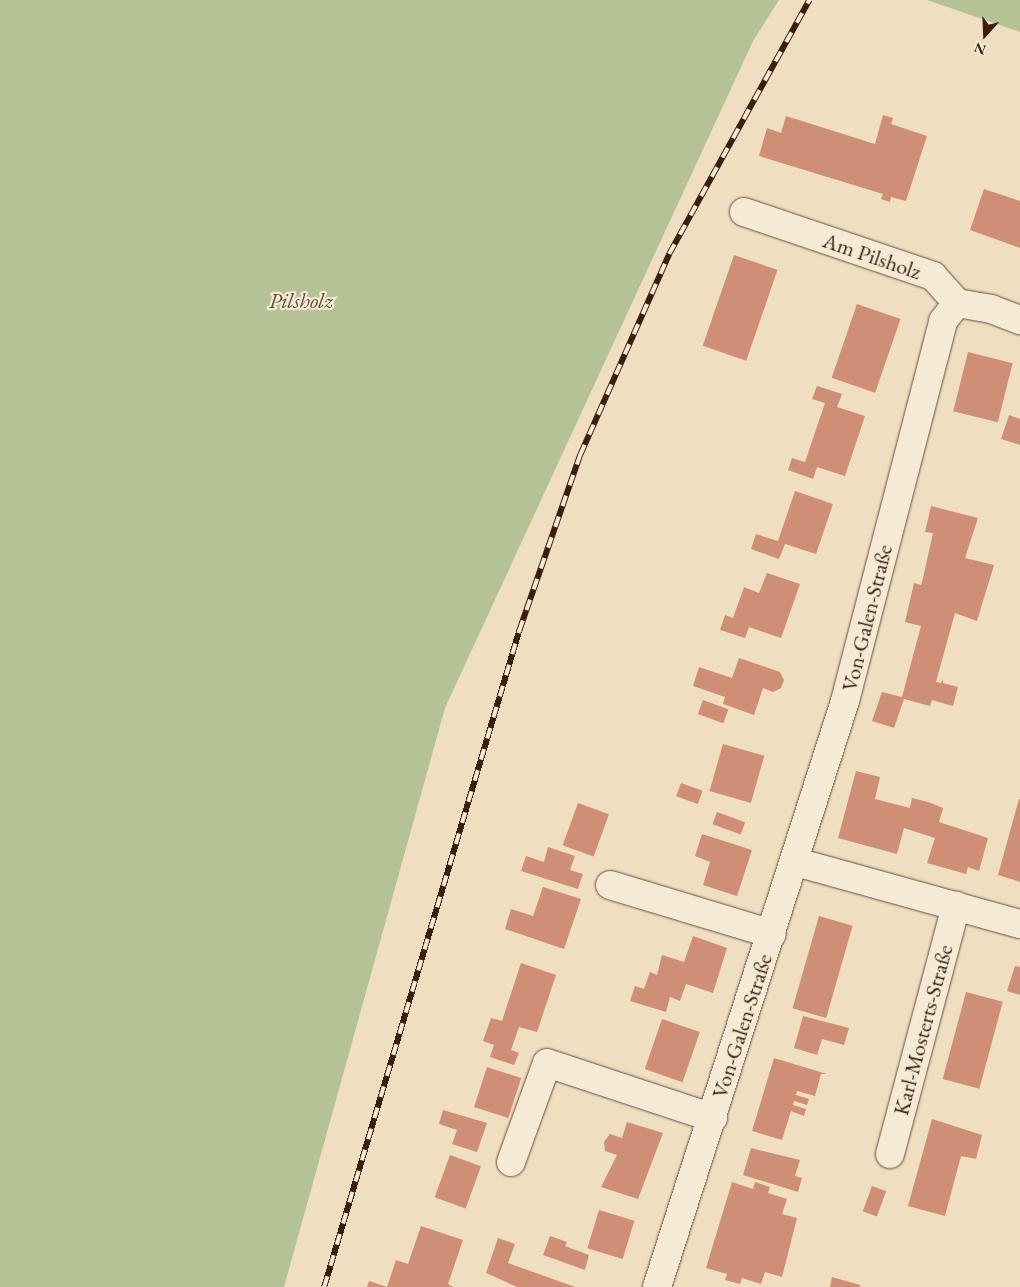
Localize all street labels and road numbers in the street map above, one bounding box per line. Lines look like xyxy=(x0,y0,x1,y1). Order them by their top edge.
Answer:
street label: Am Pilsholz xyxy=(819,227,925,285)
street label: Von-Galen-Straße xyxy=(836,542,898,694)
street label: Karl-Mosterts-Straße xyxy=(888,942,958,1118)
street label: Von-Galen-Straße xyxy=(706,950,778,1102)

